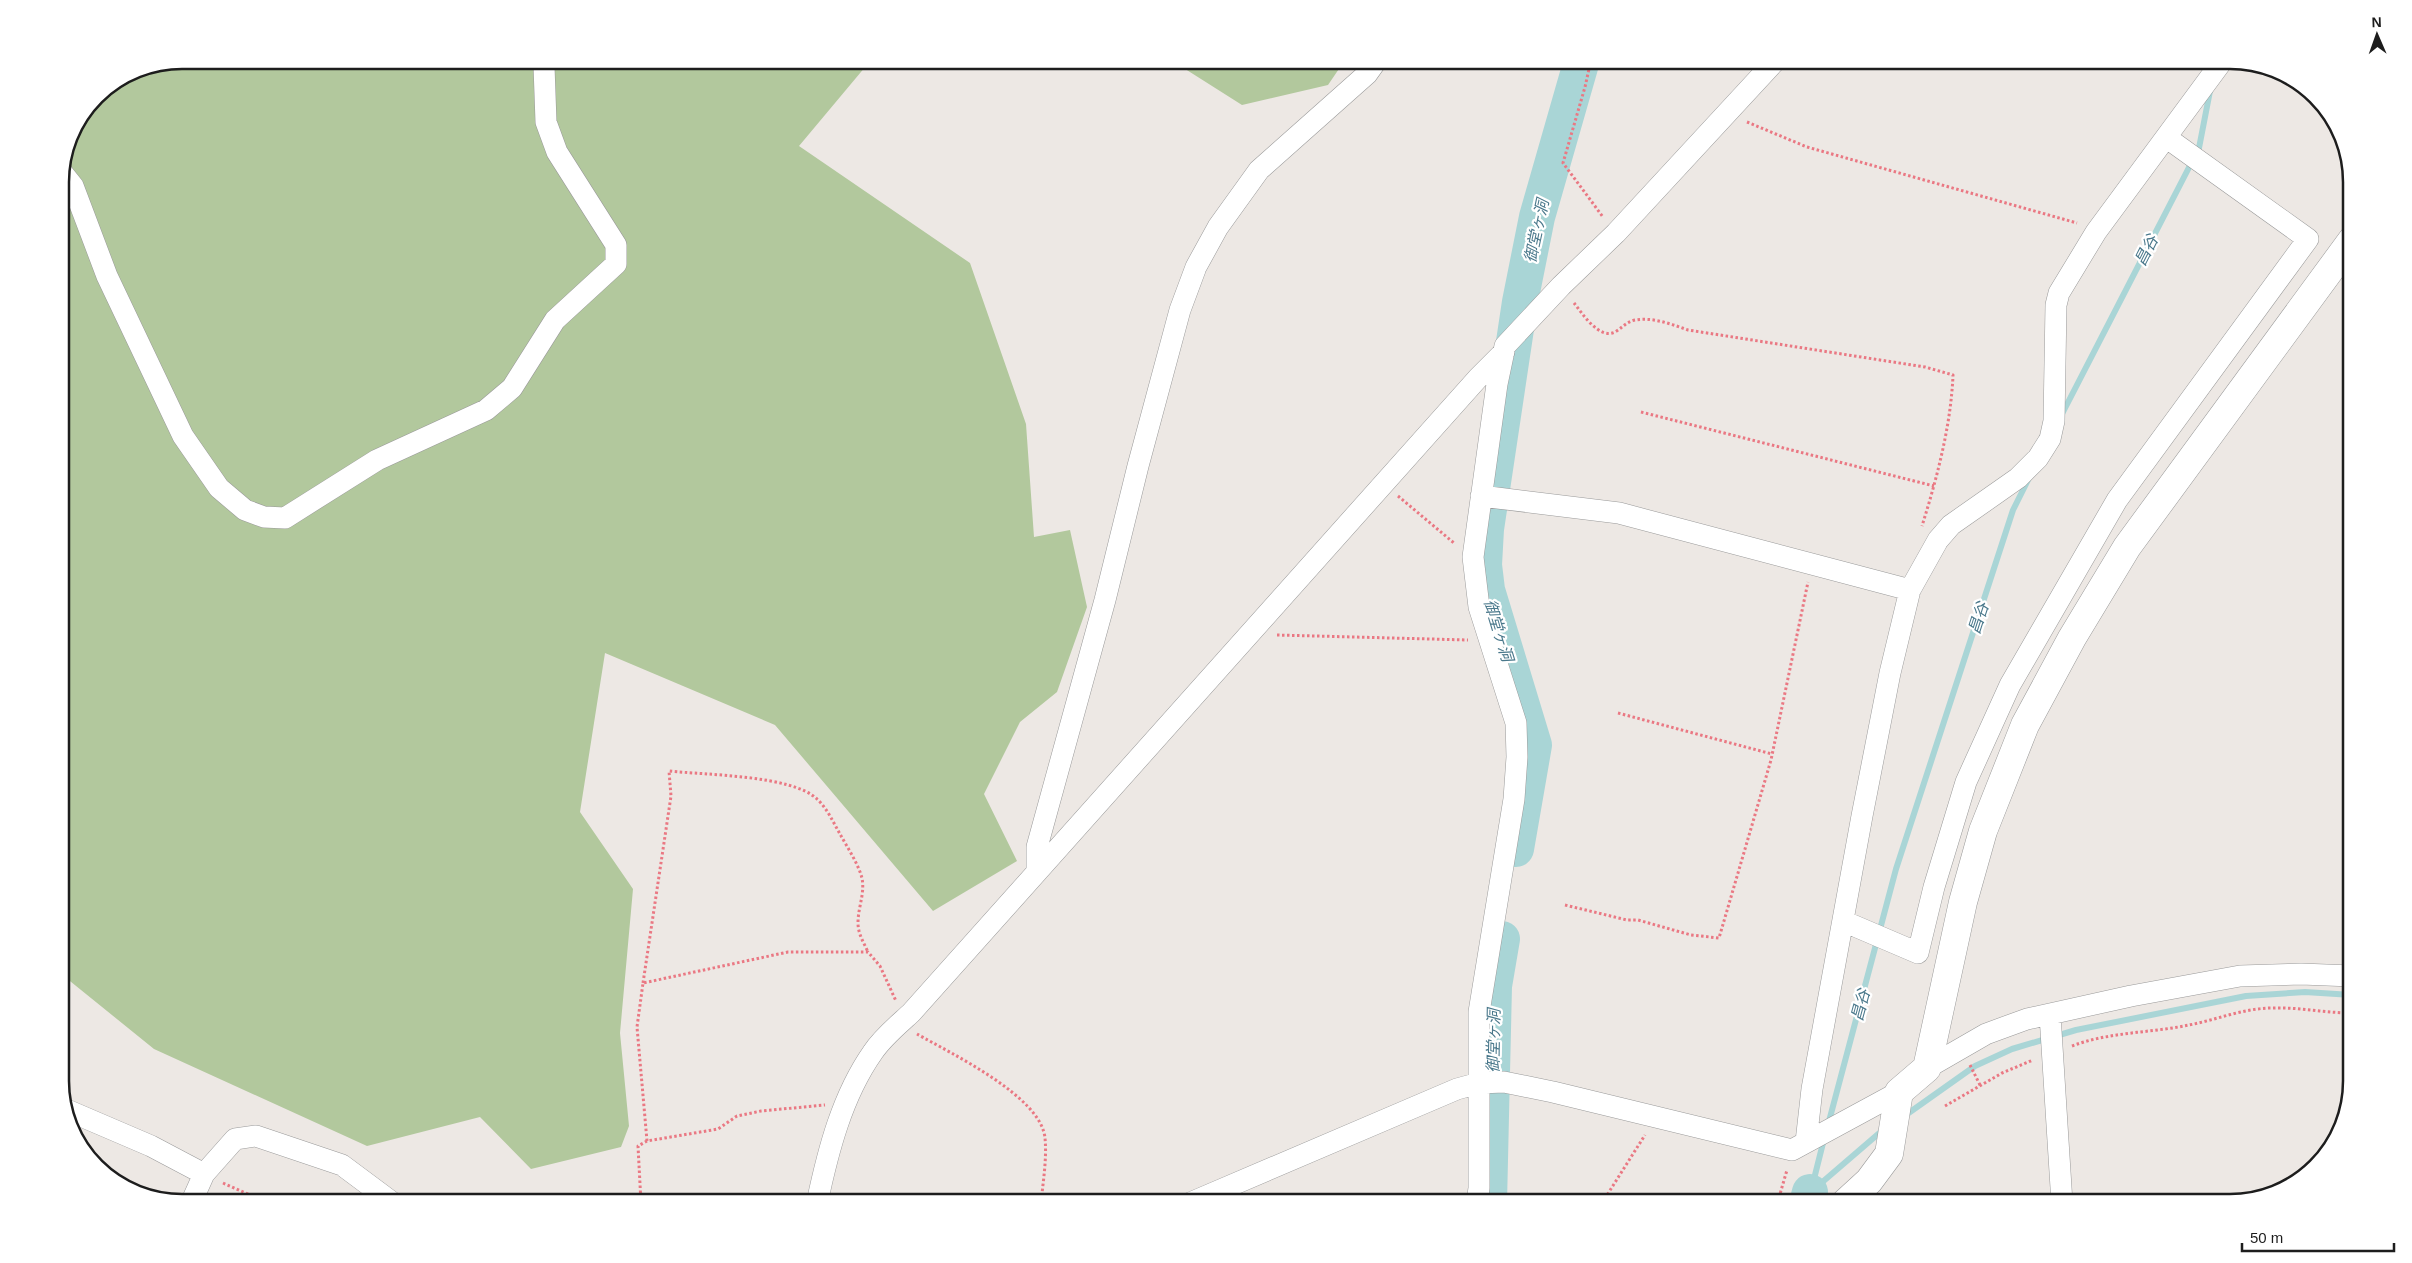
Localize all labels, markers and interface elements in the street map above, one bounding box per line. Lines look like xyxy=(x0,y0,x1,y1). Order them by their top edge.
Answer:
north arrow xyxy=(2352,10,2402,60)
text: N xyxy=(2371,14,2382,30)
water label: 御堂ヶ洞 xyxy=(1522,195,1552,264)
water label: 昌谷 xyxy=(2132,230,2162,268)
water label: 御堂ヶ洞 xyxy=(1481,597,1517,666)
water label: 昌谷 xyxy=(1965,598,1992,636)
water label: 昌谷 xyxy=(1848,986,1873,1023)
water label: 御堂ヶ洞 xyxy=(1484,1006,1503,1073)
scale bar xyxy=(2242,1220,2394,1252)
text: 50 m xyxy=(2250,1229,2283,1246)

